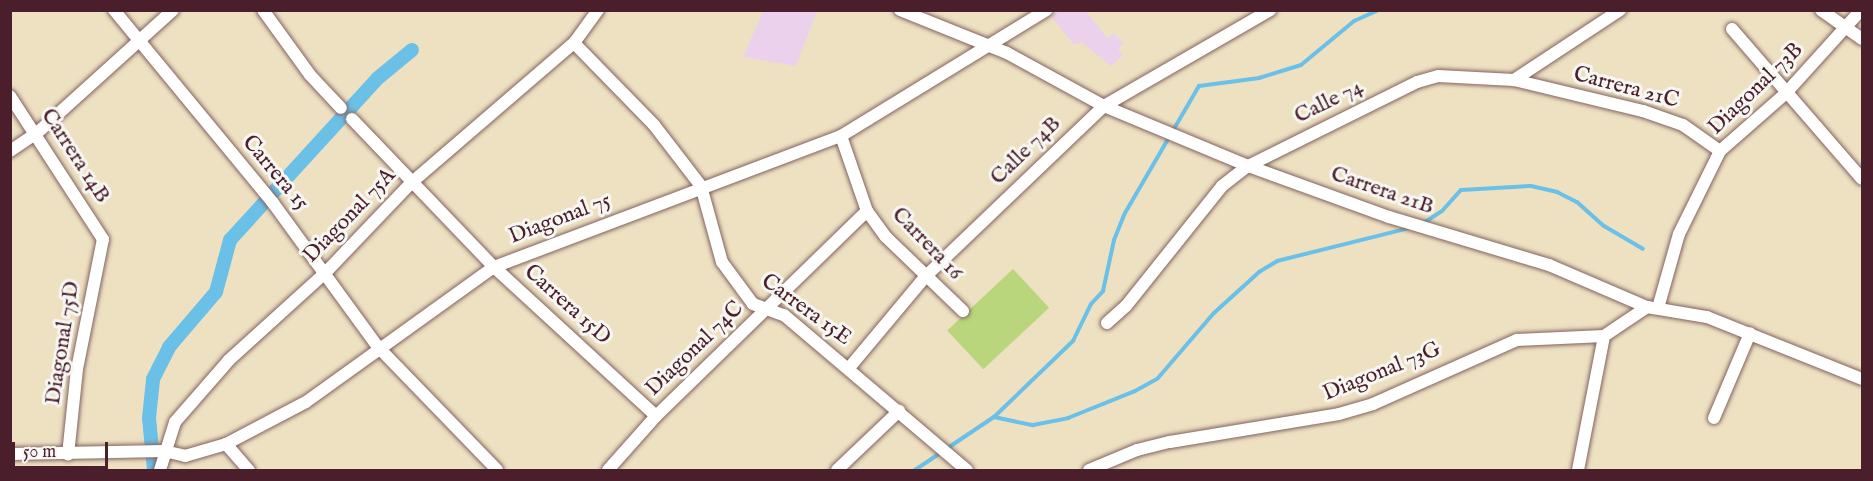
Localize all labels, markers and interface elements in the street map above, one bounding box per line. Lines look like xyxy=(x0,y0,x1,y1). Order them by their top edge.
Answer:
street label: Diagonal 73B xyxy=(1703,37,1809,141)
street label: Carrera 21C xyxy=(1570,61,1682,115)
street label: Calle 74 xyxy=(1290,74,1368,130)
street label: Carrera 14B xyxy=(35,104,115,208)
street label: Calle 74B xyxy=(985,111,1067,191)
street label: Carrera 15 xyxy=(236,130,314,216)
street label: Carrera 21B xyxy=(1327,161,1437,221)
street label: Diagonal 75A xyxy=(298,163,402,269)
street label: Diagonal 75 xyxy=(505,188,615,250)
street label: Carrera 16 xyxy=(886,202,968,286)
street label: Carrera 15D xyxy=(518,259,616,351)
street label: Carrera 15E xyxy=(756,268,856,352)
street label: Diagonal 75D xyxy=(40,279,86,407)
street label: Diagonal 74C xyxy=(641,296,749,402)
street label: Diagonal 73G xyxy=(1319,336,1445,408)
scale bar xyxy=(15,430,111,468)
text: 50 m xyxy=(23,441,56,464)

